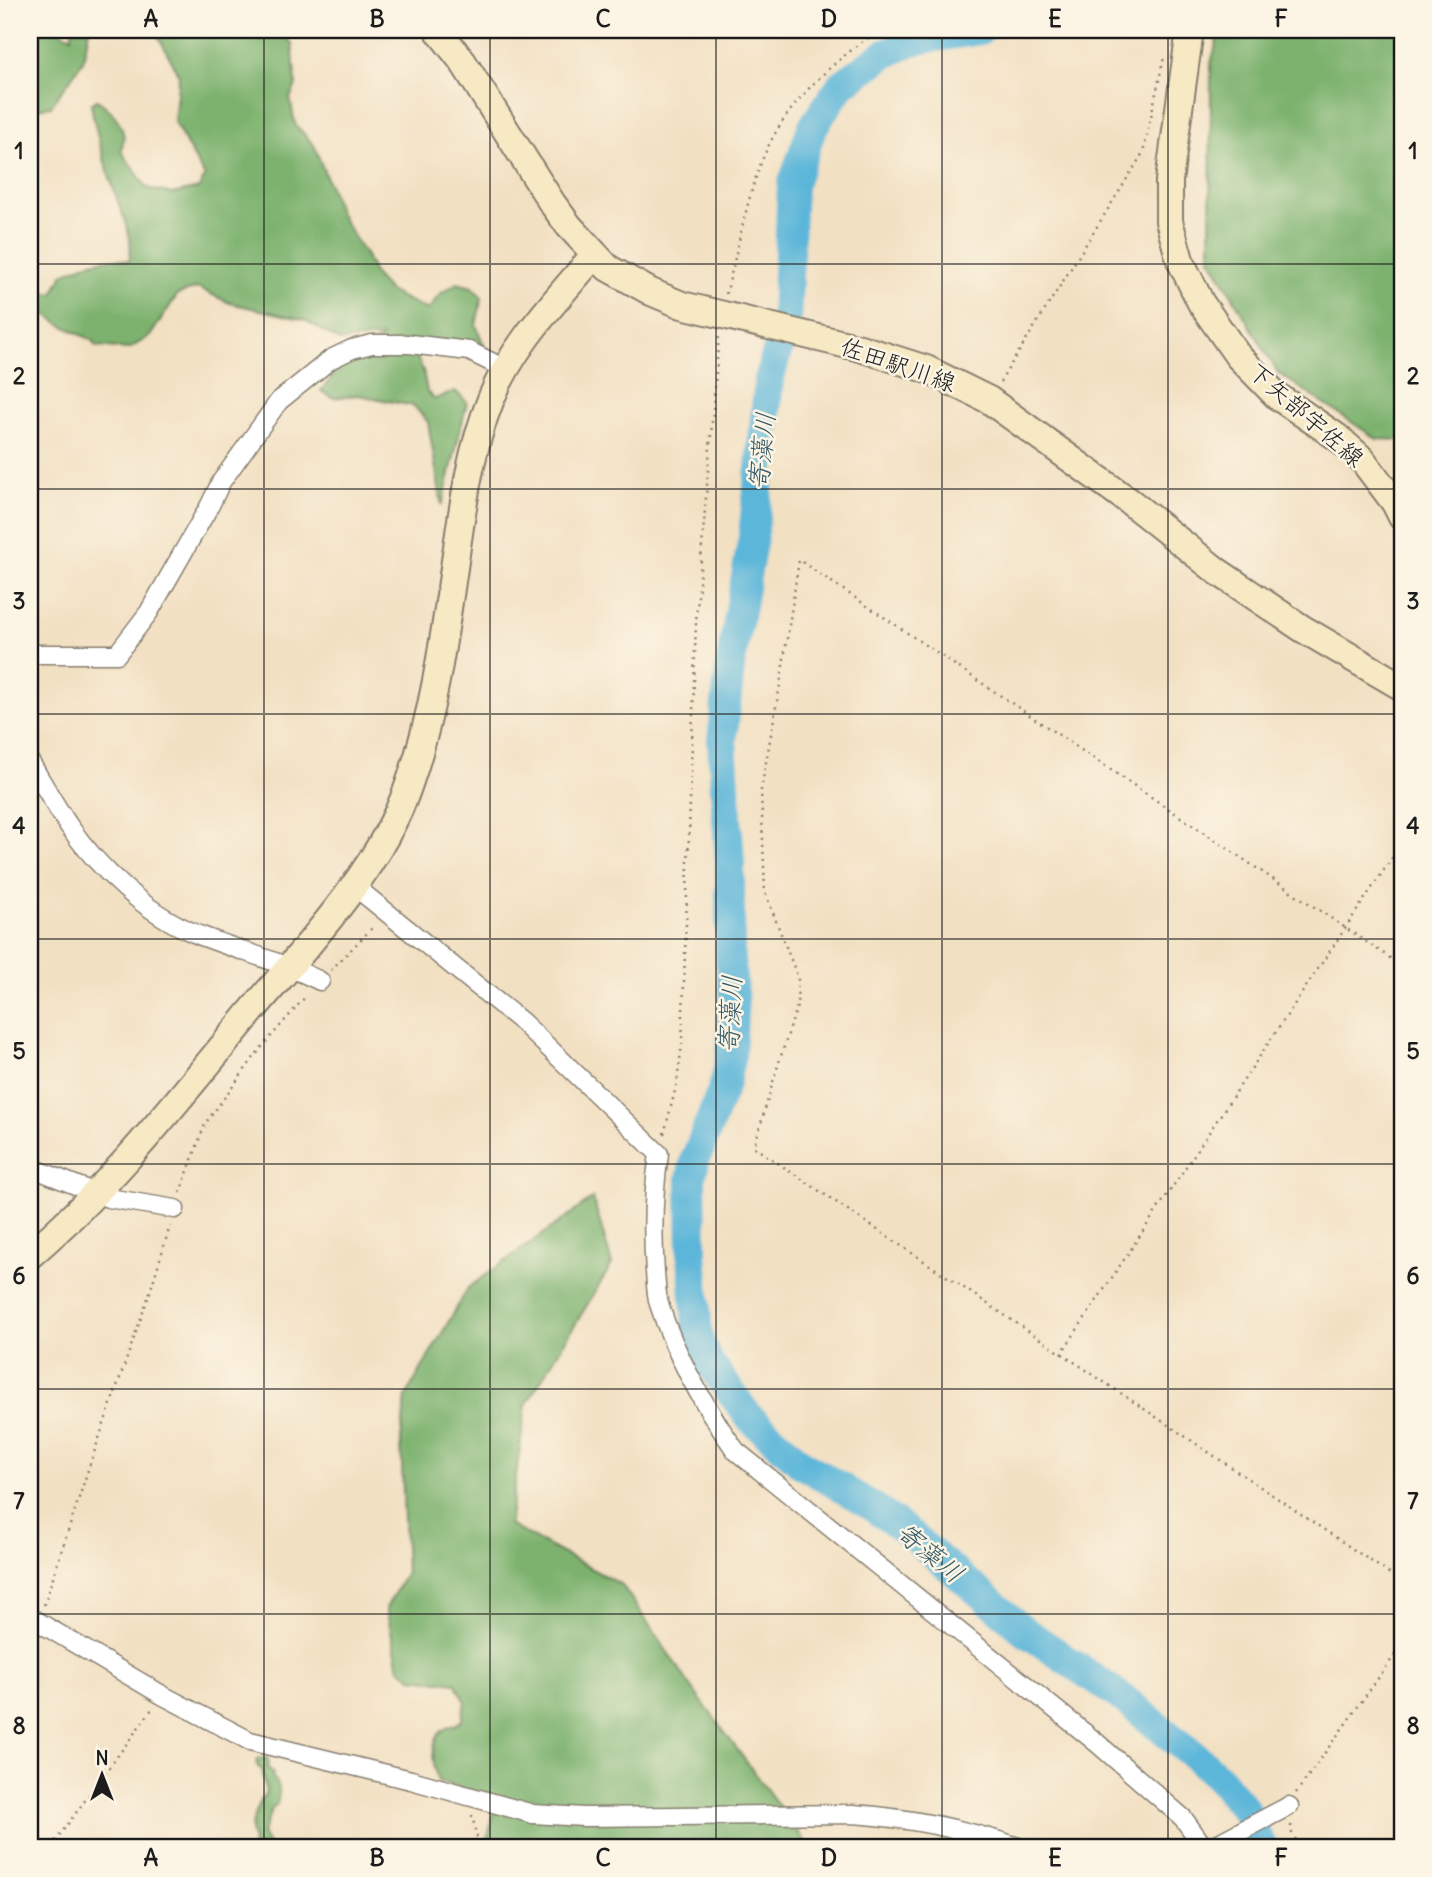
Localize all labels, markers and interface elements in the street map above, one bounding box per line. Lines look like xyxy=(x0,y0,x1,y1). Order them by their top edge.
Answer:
text: A xyxy=(144,4,159,33)
text: B xyxy=(369,4,385,33)
text: C xyxy=(595,4,611,33)
text: D xyxy=(821,4,837,33)
text: E xyxy=(1048,4,1062,33)
text: F xyxy=(1274,4,1288,33)
text: 1 xyxy=(14,136,24,165)
text: 1 xyxy=(1408,136,1418,165)
street label: 佐田駅川線 xyxy=(837,330,960,398)
street label: 下矢部宇佐線 xyxy=(1242,356,1371,473)
text: 2 xyxy=(13,361,26,390)
text: 2 xyxy=(1407,361,1420,390)
water label: 寄藻川 xyxy=(741,410,782,491)
text: 3 xyxy=(12,586,26,615)
text: 3 xyxy=(1406,586,1420,615)
text: 4 xyxy=(12,811,26,840)
text: 4 xyxy=(1406,811,1420,840)
water label: 寄藻川 xyxy=(711,974,748,1054)
text: 5 xyxy=(12,1036,26,1065)
text: 5 xyxy=(1406,1036,1420,1065)
text: 6 xyxy=(12,1261,26,1290)
text: 6 xyxy=(1406,1261,1420,1290)
text: 7 xyxy=(13,1486,25,1515)
text: 7 xyxy=(1407,1486,1419,1515)
water label: 寄藻川 xyxy=(890,1515,971,1590)
text: 8 xyxy=(12,1711,26,1740)
text: 8 xyxy=(1406,1711,1420,1740)
north arrow xyxy=(66,1741,136,1811)
text: N xyxy=(95,1746,109,1770)
text: A xyxy=(144,1843,159,1872)
text: B xyxy=(369,1843,385,1872)
text: C xyxy=(595,1843,611,1872)
text: D xyxy=(821,1843,837,1872)
text: E xyxy=(1048,1843,1062,1872)
text: F xyxy=(1274,1843,1288,1872)

